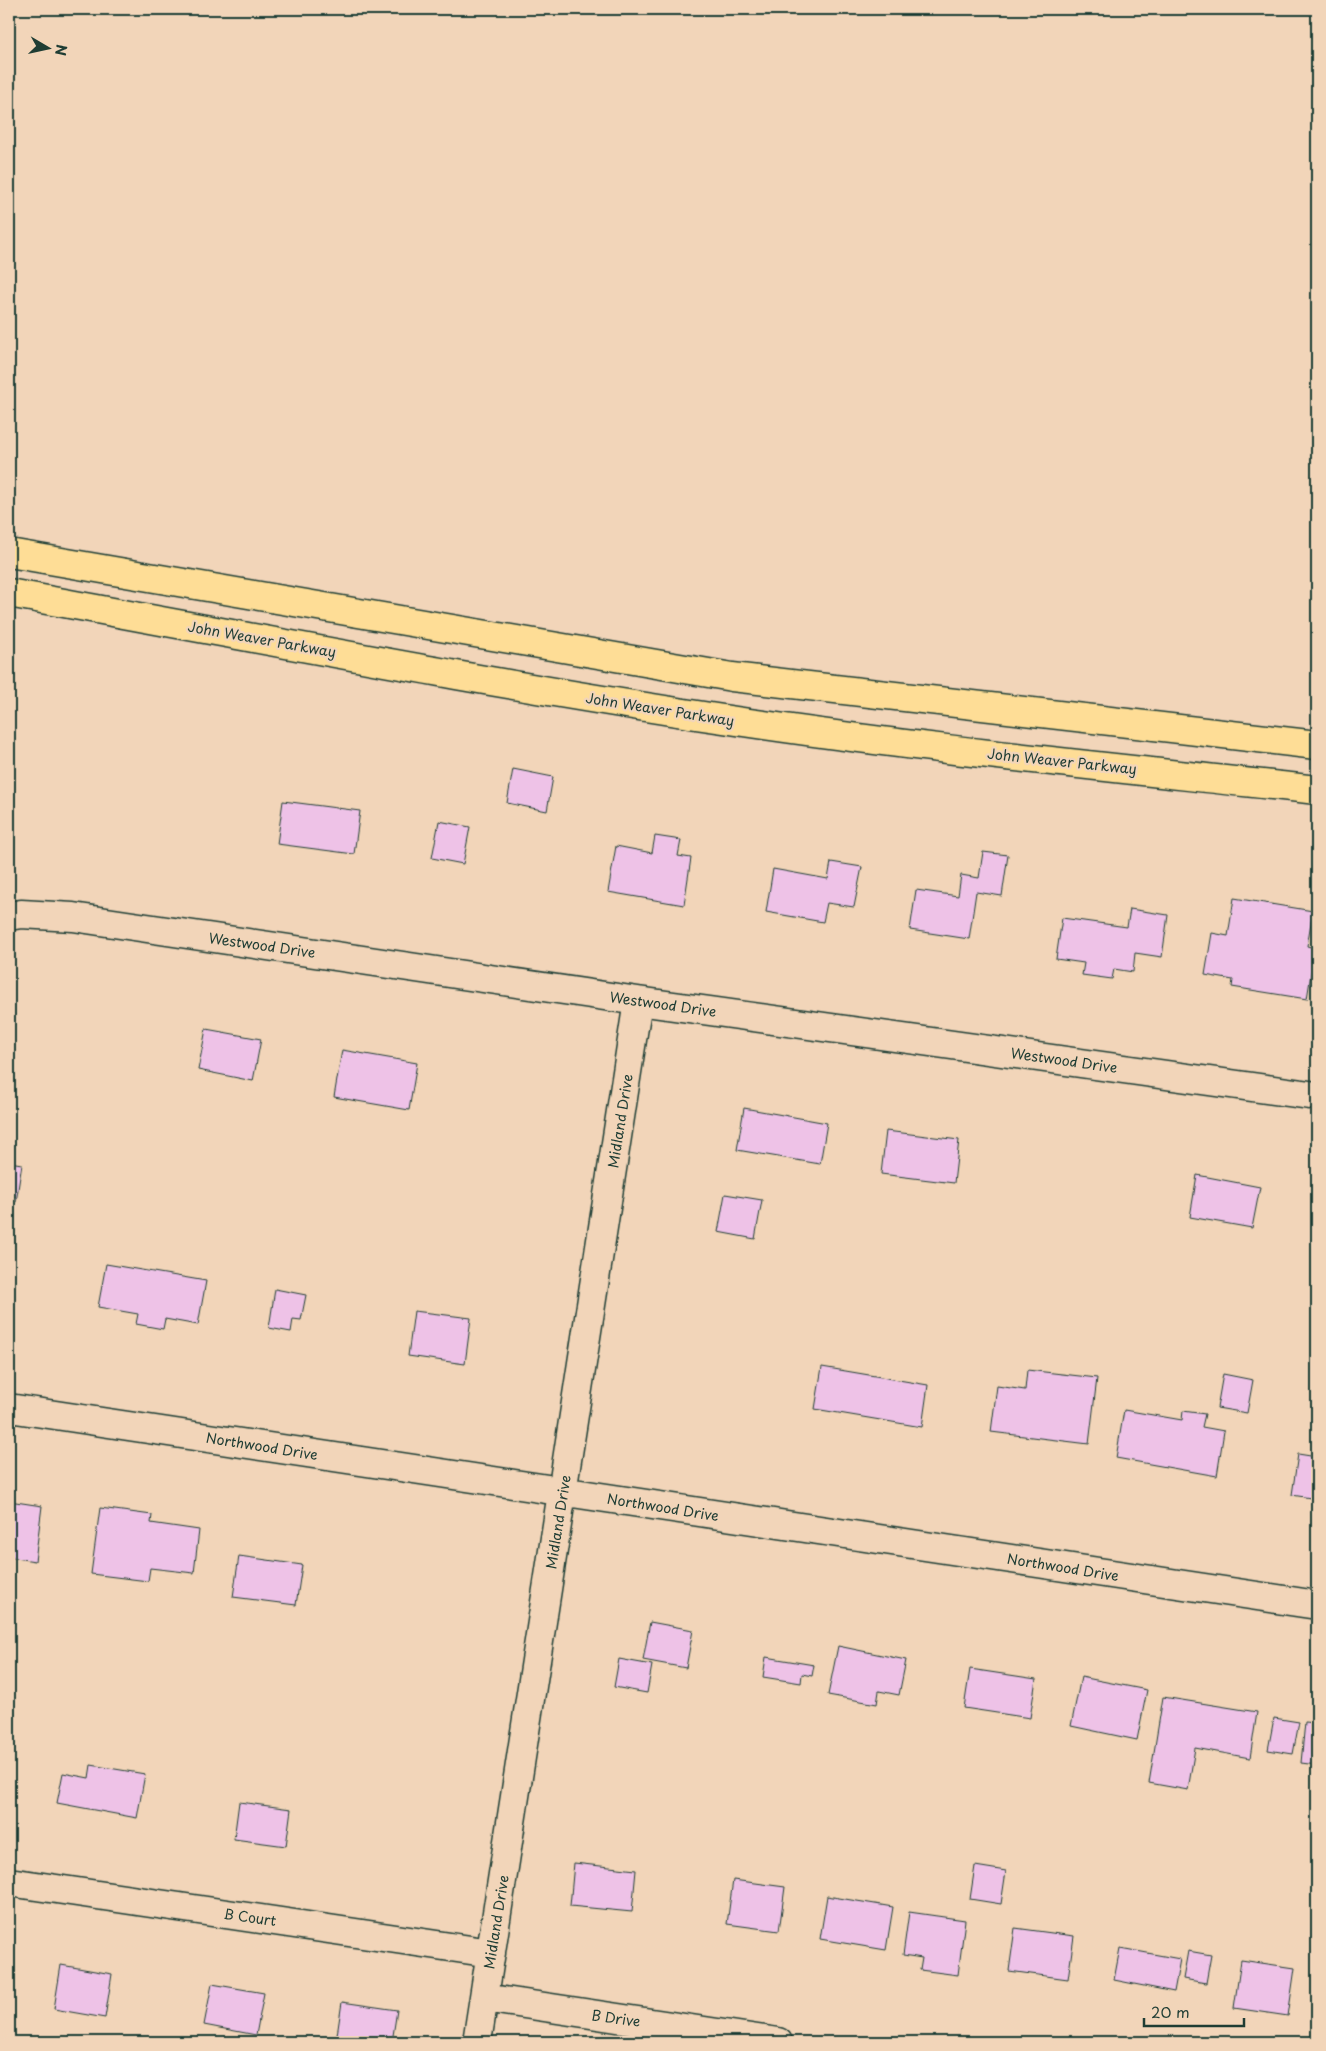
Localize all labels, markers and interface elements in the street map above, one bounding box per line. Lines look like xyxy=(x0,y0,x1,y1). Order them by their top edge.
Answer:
north arrow xyxy=(22,22,72,72)
text: N xyxy=(50,43,73,57)
street label: John Weaver Parkway xyxy=(186,616,338,662)
street label: John Weaver Parkway xyxy=(584,687,736,731)
street label: John Weaver Parkway xyxy=(986,743,1138,779)
street label: Westwood Drive xyxy=(207,927,317,963)
street label: Westwood Drive xyxy=(608,986,718,1022)
street label: Westwood Drive xyxy=(1009,1042,1119,1078)
street label: Midland Drive xyxy=(602,1073,638,1169)
street label: Northwood Drive xyxy=(205,1427,319,1465)
street label: Midland Drive xyxy=(540,1474,576,1570)
street label: Northwood Drive xyxy=(606,1488,720,1526)
street label: Northwood Drive xyxy=(1006,1548,1120,1586)
street label: Midland Drive xyxy=(478,1874,514,1970)
street label: B Court xyxy=(222,1903,278,1931)
scale bar xyxy=(1144,1996,1244,2028)
text: 20 m xyxy=(1151,2000,1190,2023)
street label: B Drive xyxy=(590,2004,642,2032)

